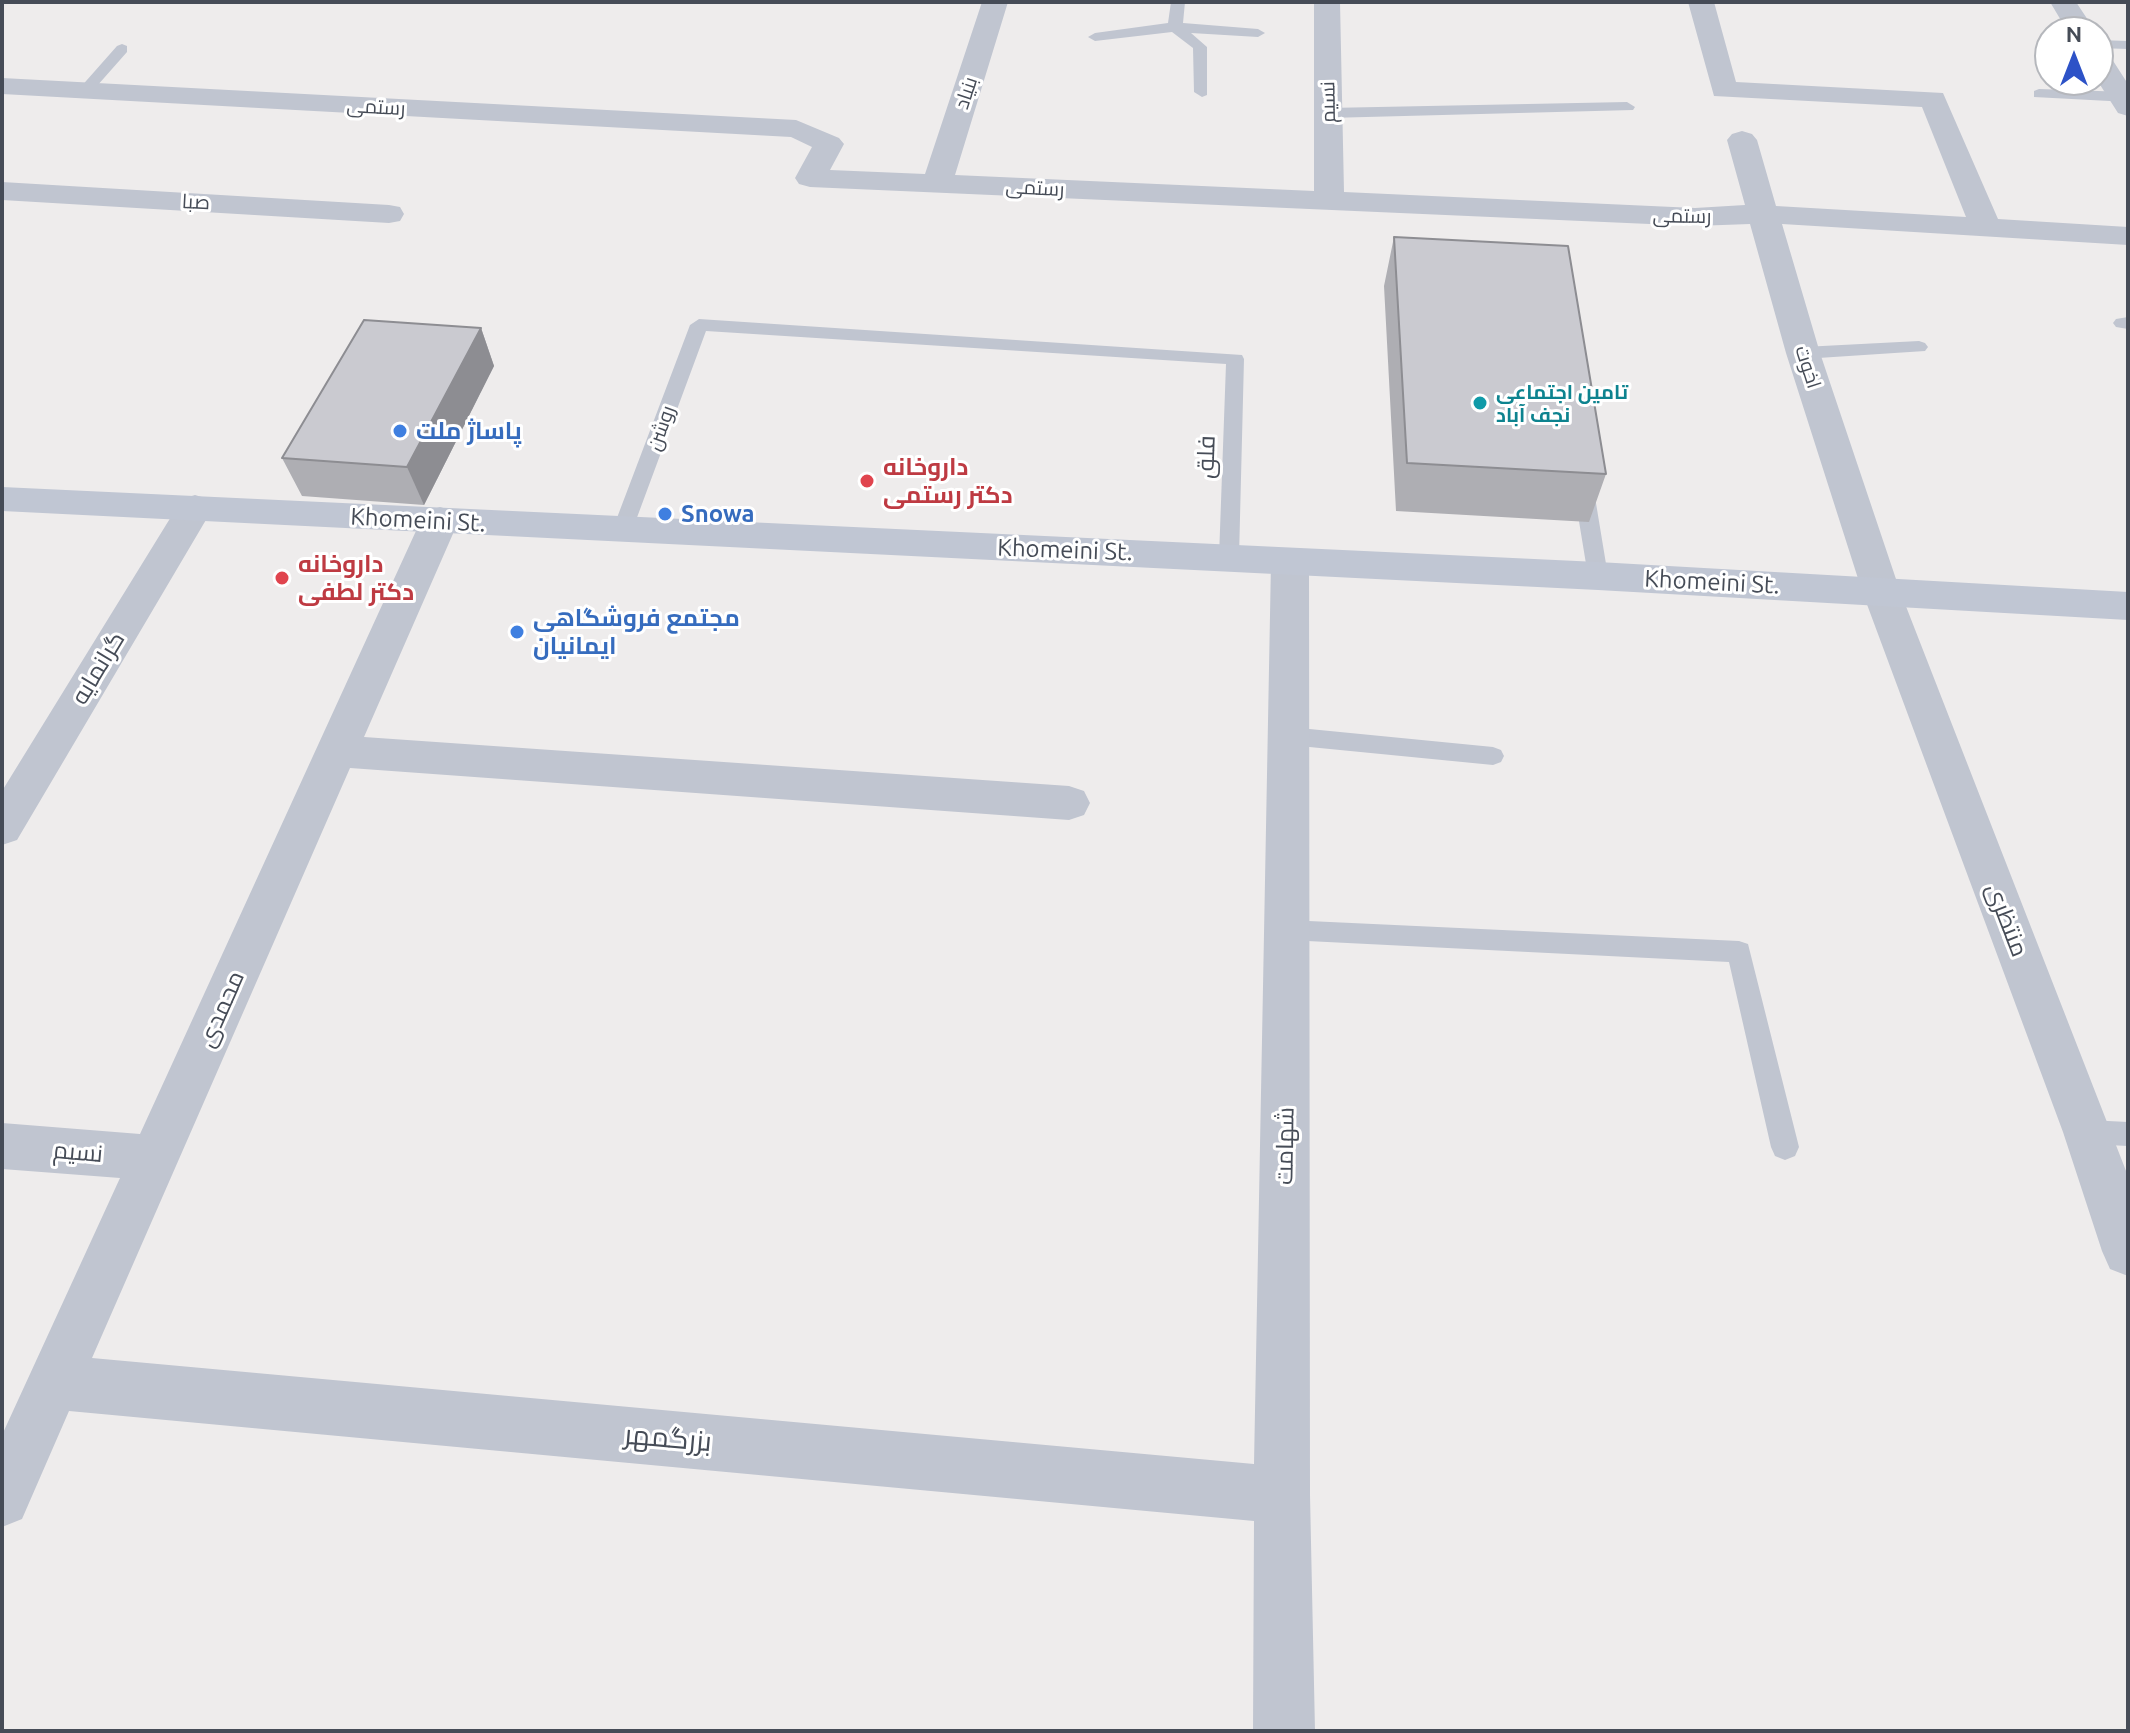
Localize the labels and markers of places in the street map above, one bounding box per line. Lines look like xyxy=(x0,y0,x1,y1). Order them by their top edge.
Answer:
place label: تامین اجتماعی نجف آباد xyxy=(1496,380,1628,427)
marker: تامین اجتماعی نجف آباد xyxy=(1471,394,1489,412)
place label: پاساژ ملت xyxy=(416,417,522,445)
marker: پاساژ ملت xyxy=(391,422,409,440)
place label: داروخانه دکتر رستمی xyxy=(883,453,1013,509)
marker: داروخانه دکتر رستمی xyxy=(858,472,876,490)
place label: Snowa xyxy=(681,500,755,528)
marker: Snowa xyxy=(656,505,674,523)
place label: داروخانه دکتر لطفی xyxy=(298,550,414,606)
marker: داروخانه دکتر لطفی xyxy=(273,569,291,587)
place label: مجتمع فروشگاهی ایمانیان xyxy=(533,604,740,660)
marker: مجتمع فروشگاهی ایمانیان xyxy=(508,623,526,641)

